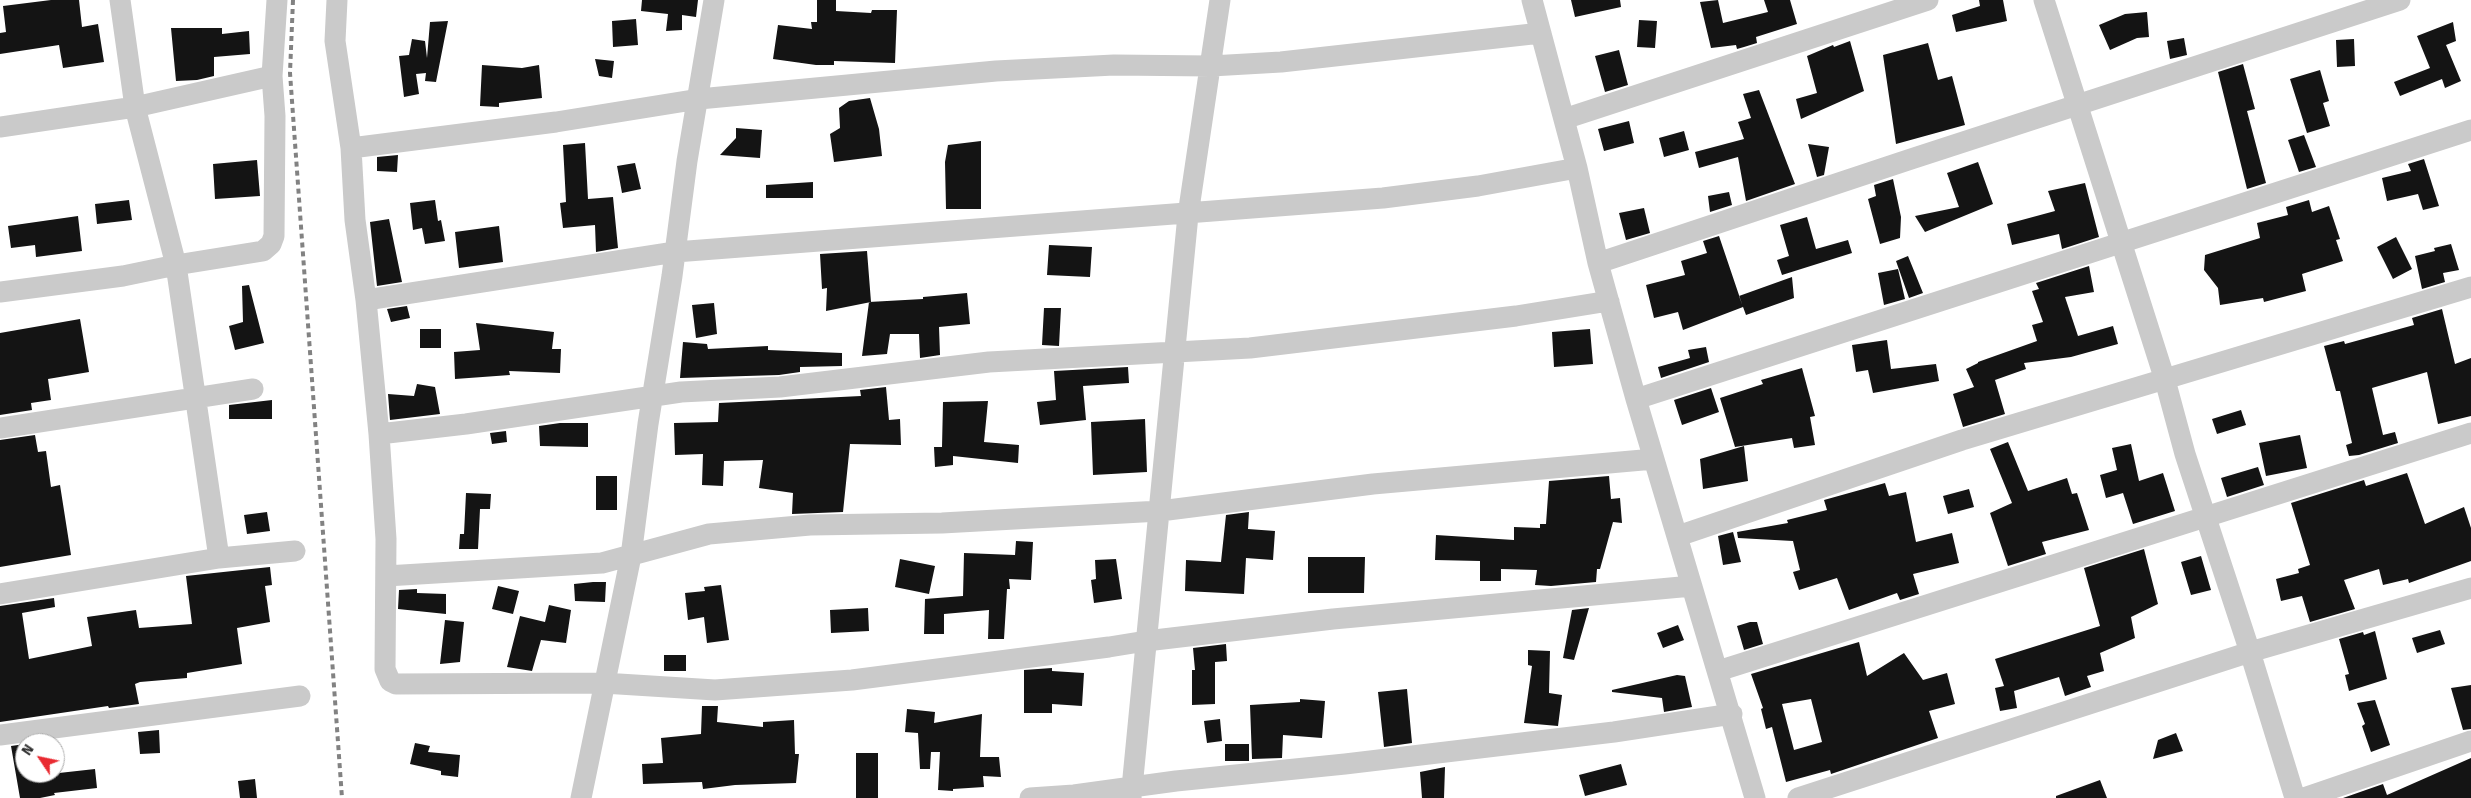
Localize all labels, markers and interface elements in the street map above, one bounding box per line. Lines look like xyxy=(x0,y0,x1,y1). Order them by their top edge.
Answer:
north arrow xyxy=(15,733,65,783)
text: N xyxy=(18,741,38,759)

